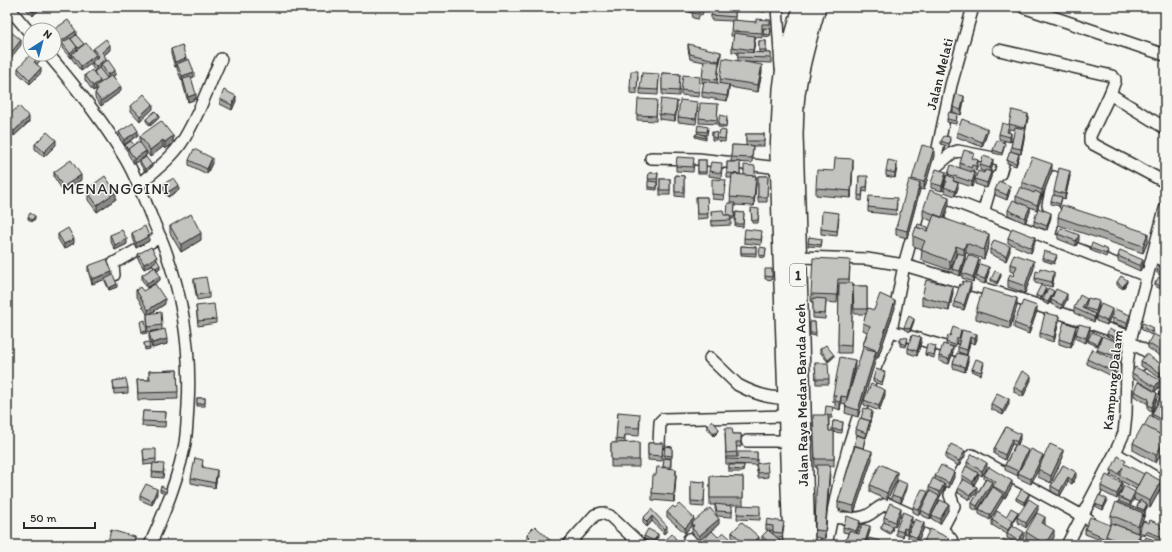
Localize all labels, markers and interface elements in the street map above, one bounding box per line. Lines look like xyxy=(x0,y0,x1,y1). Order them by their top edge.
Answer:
north arrow xyxy=(22,22,62,62)
text: N xyxy=(41,27,54,42)
street label: Jalan Melati xyxy=(923,36,957,112)
district label: MENANGGINI xyxy=(62,179,170,198)
road number: 1 xyxy=(790,264,806,286)
street label: Jalan Raya Medan Banda Aceh xyxy=(792,303,812,487)
street label: Kampung Dalam xyxy=(1099,329,1127,431)
scale bar xyxy=(24,504,95,530)
text: 50 m xyxy=(30,511,56,525)

